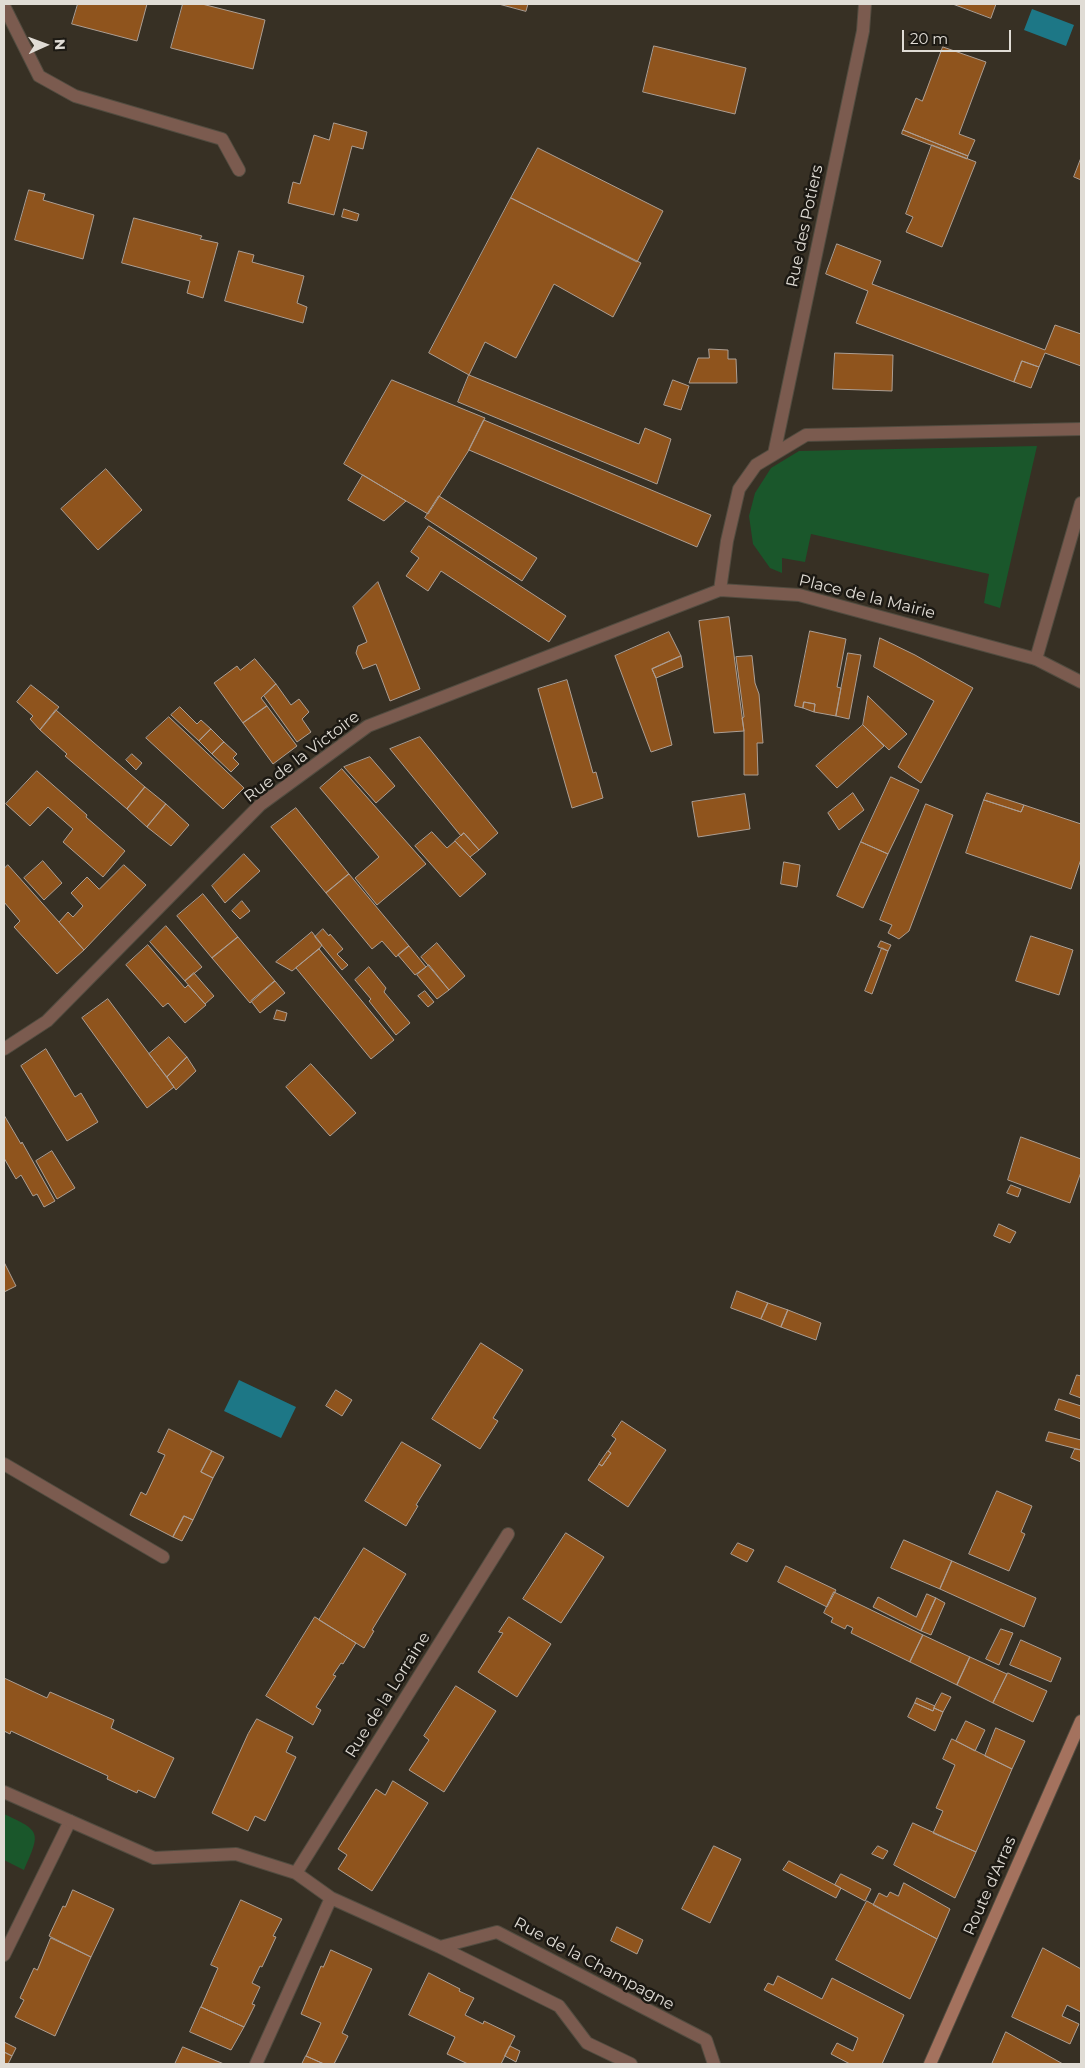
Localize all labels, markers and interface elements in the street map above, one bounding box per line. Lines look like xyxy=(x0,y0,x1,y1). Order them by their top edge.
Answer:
north arrow xyxy=(20,20,70,70)
scale bar xyxy=(905,20,1014,52)
text: 20 m xyxy=(910,29,948,48)
text: N xyxy=(51,39,69,50)
street label: Rue des Potiers xyxy=(783,163,827,289)
street label: Place de la Mairie xyxy=(797,571,937,623)
street label: Rue de la Victoire xyxy=(241,707,363,807)
street label: Rue de la Lorraine xyxy=(342,1629,434,1761)
street label: Route d'Arras xyxy=(960,1833,1020,1939)
street label: Rue de la Champagne xyxy=(510,1913,678,2015)

